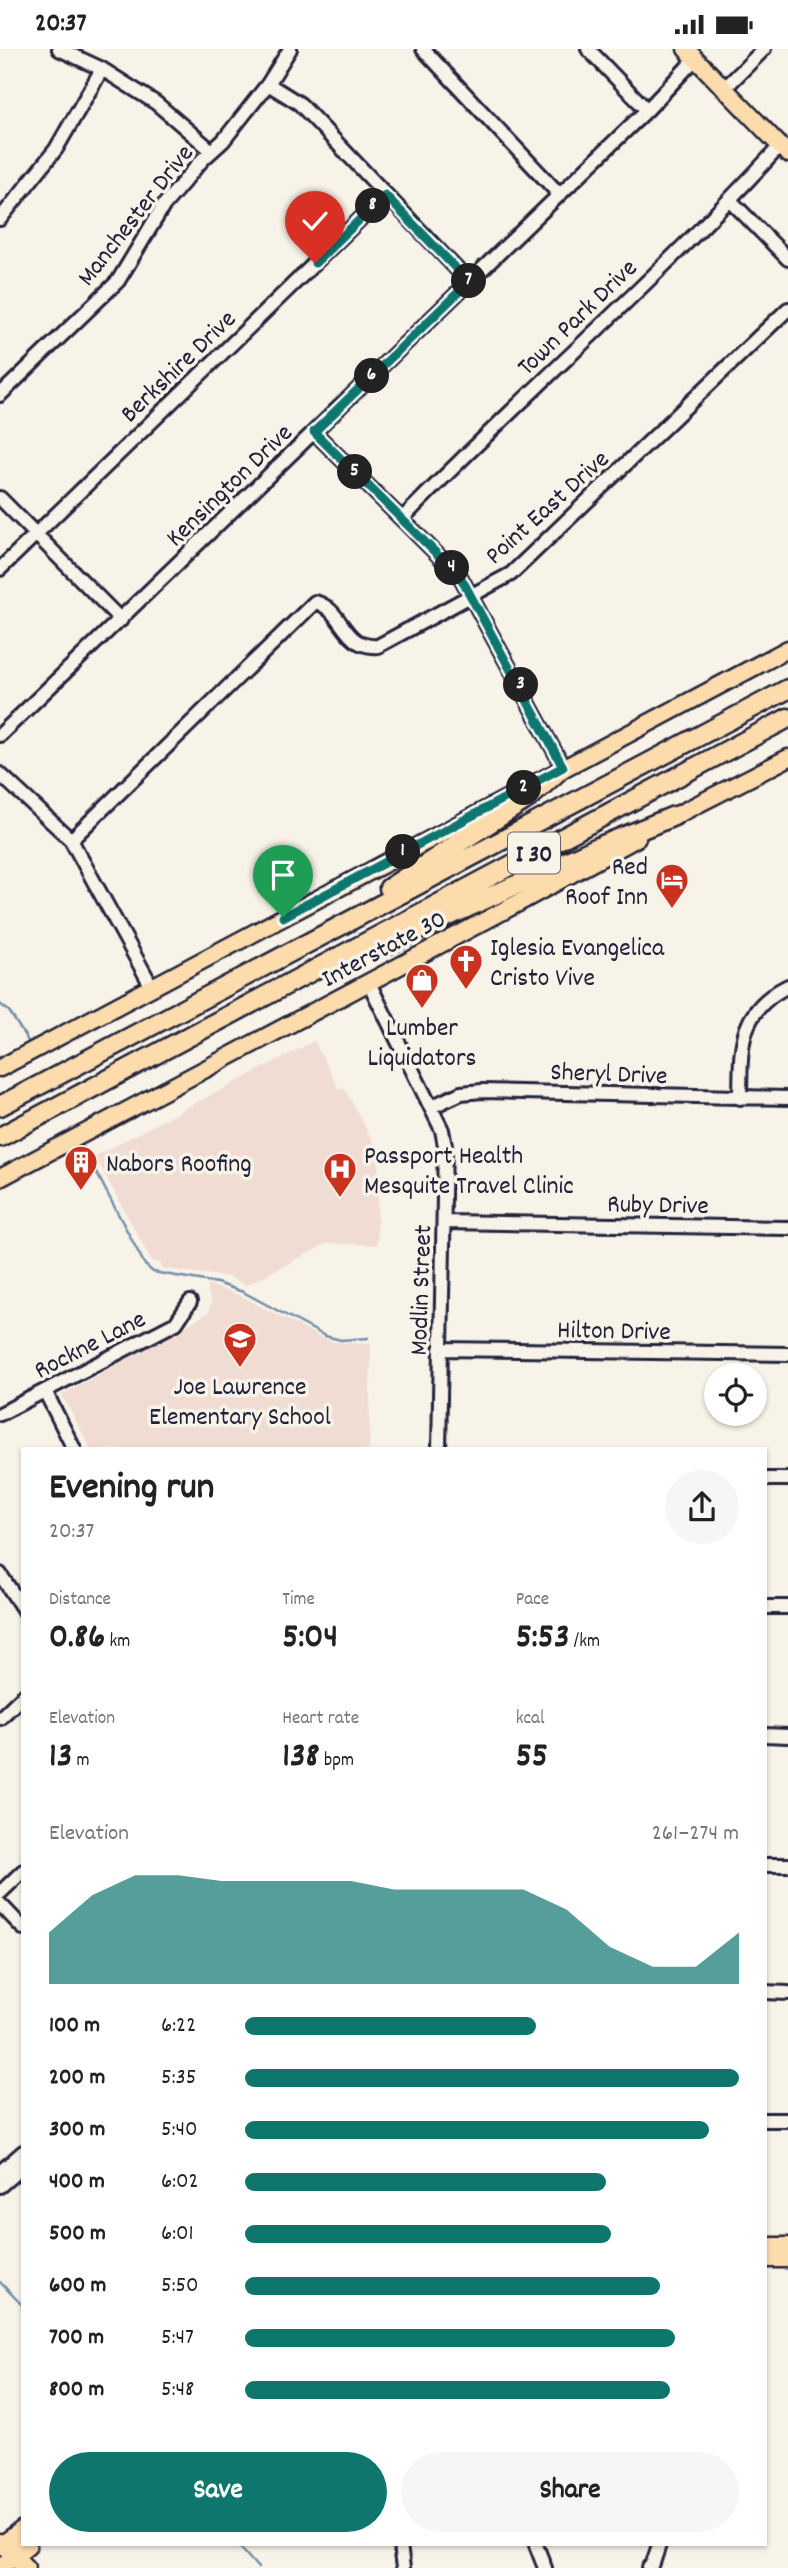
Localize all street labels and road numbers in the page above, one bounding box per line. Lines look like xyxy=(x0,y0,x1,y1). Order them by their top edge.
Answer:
street label: Manchester Drive xyxy=(70,137,204,295)
street label: Town Park Drive xyxy=(510,251,647,386)
street label: Berkshire Drive xyxy=(113,303,246,433)
street label: Kensington Drive xyxy=(159,416,302,557)
street label: Point East Drive xyxy=(478,443,619,575)
road number: I 30 xyxy=(508,833,560,873)
street label: Interstate 30 xyxy=(316,902,453,998)
street label: Sheryl Drive xyxy=(550,1055,668,1096)
street label: Ruby Drive xyxy=(607,1187,709,1226)
street label: Modlin Street xyxy=(402,1224,443,1356)
street label: Rockne Lane xyxy=(28,1302,153,1390)
street label: Hilton Drive xyxy=(557,1313,671,1352)

